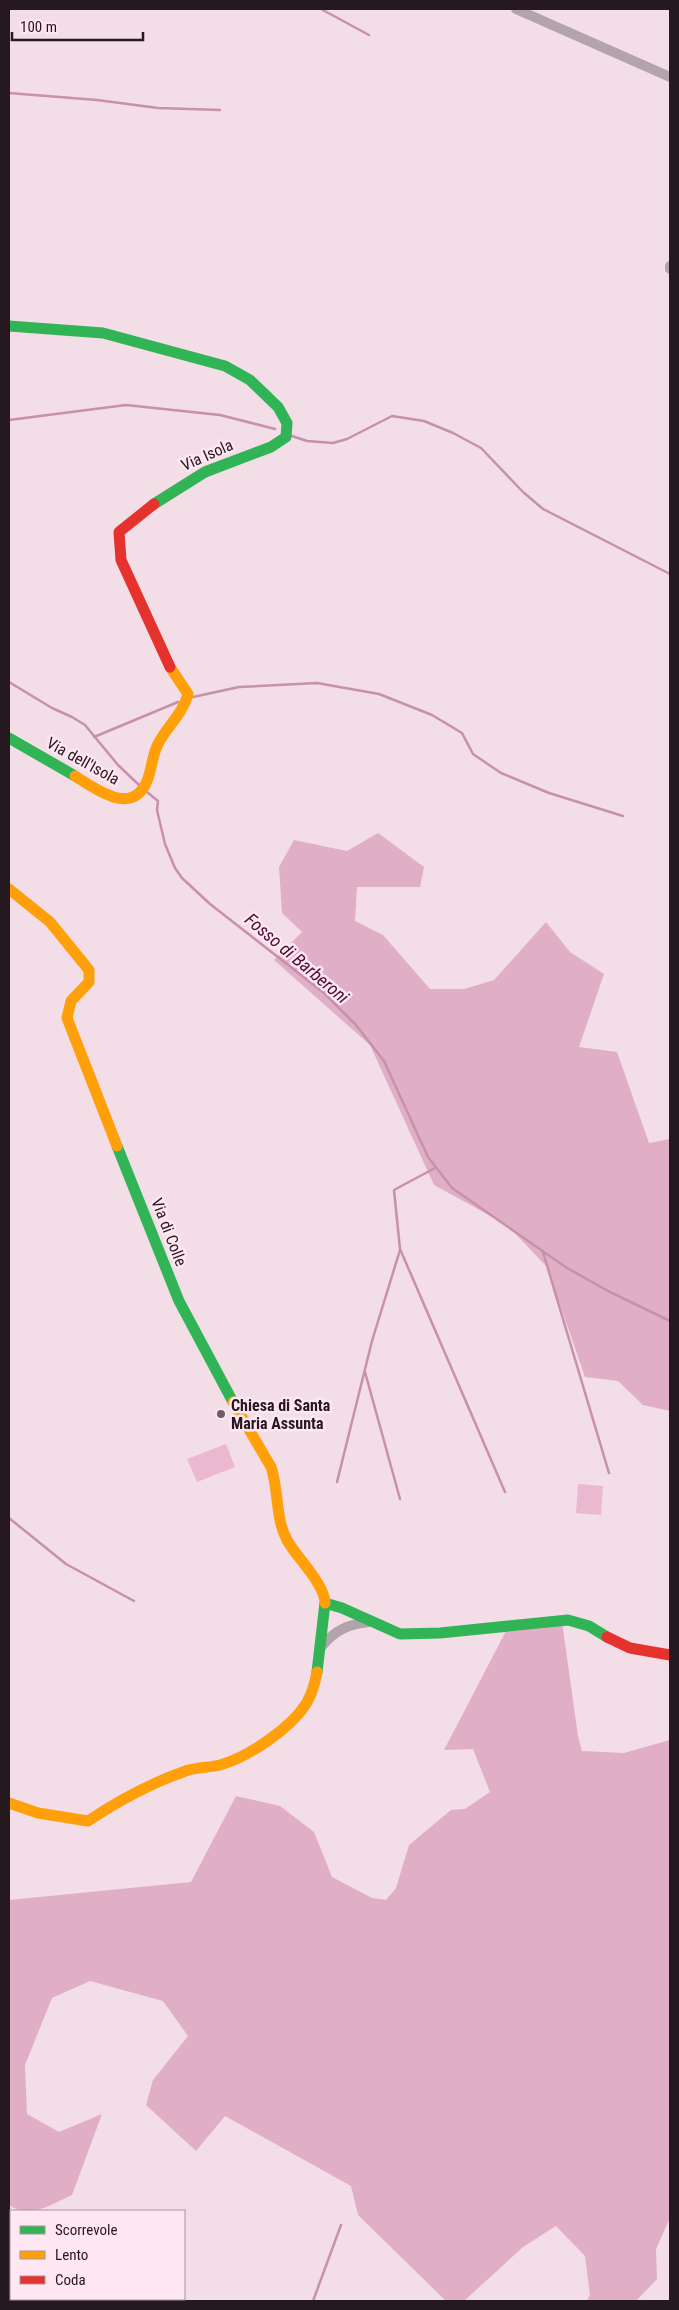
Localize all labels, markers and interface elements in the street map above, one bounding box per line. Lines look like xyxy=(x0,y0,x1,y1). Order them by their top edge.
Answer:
scale bar xyxy=(12,10,144,42)
text: 100 m xyxy=(20,18,57,36)
street label: Via Isola xyxy=(178,435,236,475)
street label: Via dell'Isola xyxy=(43,733,123,789)
water label: Fosso di Barberoni xyxy=(241,909,354,1008)
street label: Via di Colle xyxy=(147,1195,191,1269)
place label: Chiesa di Santa Maria Assunta xyxy=(231,1396,331,1433)
marker: Chiesa di Santa Maria Assunta xyxy=(215,1408,227,1420)
legend xyxy=(10,2210,185,2300)
text: Scorrevole xyxy=(55,2221,117,2239)
text: Lento xyxy=(55,2246,88,2264)
text: Coda xyxy=(55,2271,86,2289)

